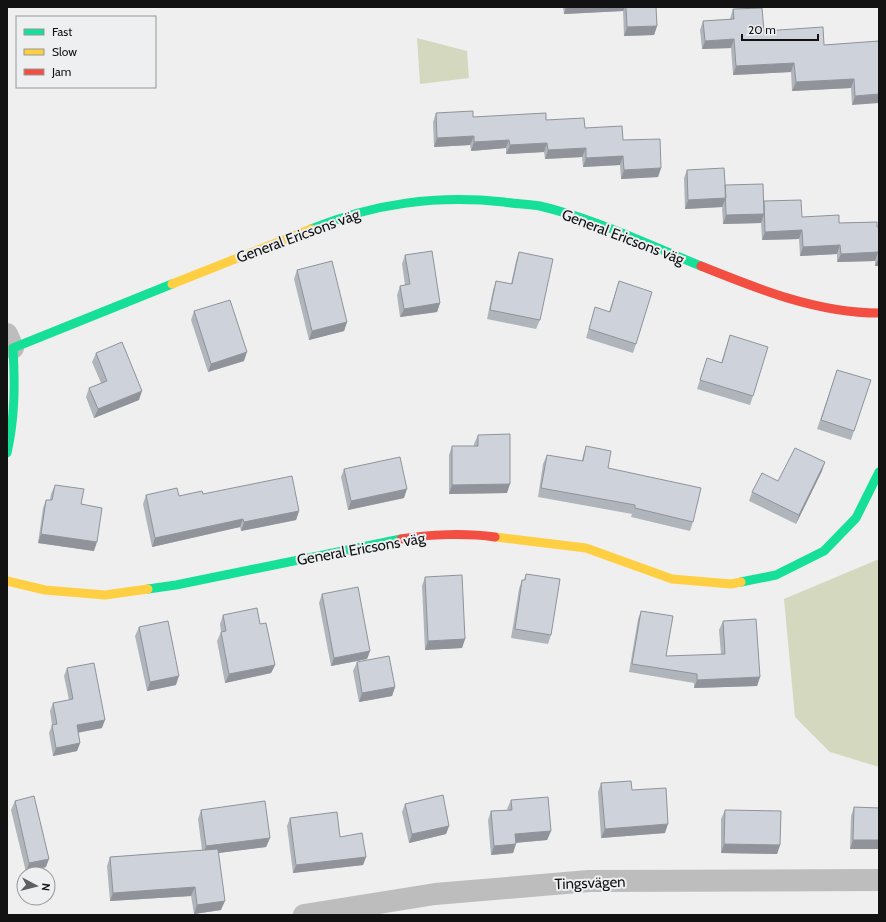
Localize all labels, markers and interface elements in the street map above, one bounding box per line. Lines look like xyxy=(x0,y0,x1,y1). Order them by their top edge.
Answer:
legend xyxy=(16,16,156,88)
scale bar xyxy=(742,16,818,42)
text: 20 m xyxy=(748,22,776,37)
text: Fast xyxy=(52,24,72,39)
text: Slow xyxy=(52,44,77,59)
text: Jam xyxy=(51,64,71,79)
street label: General Ericsons väg xyxy=(234,205,363,267)
street label: General Ericsons väg xyxy=(559,205,687,269)
street label: General Ericsons väg xyxy=(296,529,427,569)
north arrow xyxy=(16,866,56,906)
street label: Tingsvägen xyxy=(554,873,626,893)
text: N xyxy=(39,883,53,892)

